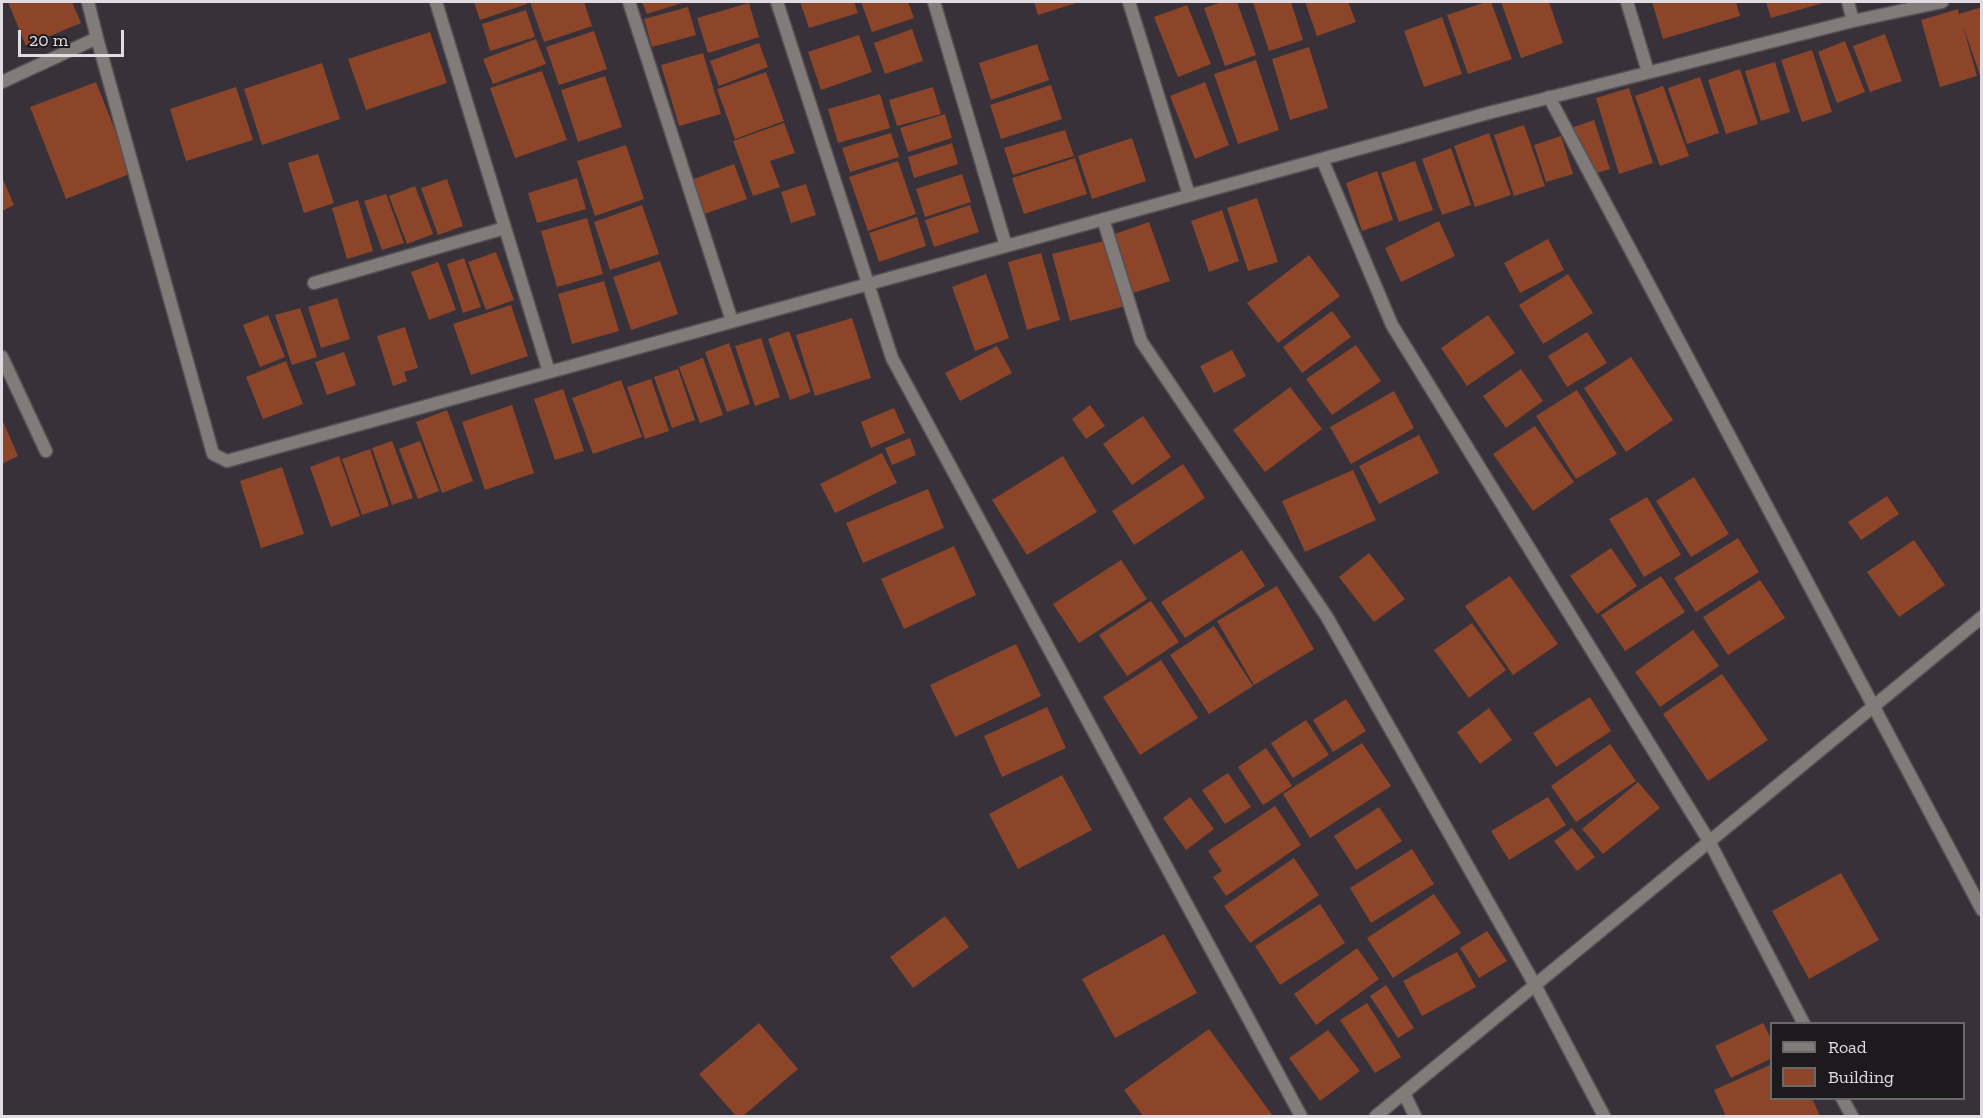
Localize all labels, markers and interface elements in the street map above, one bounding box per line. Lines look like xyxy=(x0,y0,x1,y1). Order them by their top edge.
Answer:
scale bar xyxy=(21,18,128,56)
text: 20 m xyxy=(29,29,68,51)
legend xyxy=(1770,1022,1965,1100)
text: Road xyxy=(1828,1036,1867,1058)
text: Building xyxy=(1828,1066,1894,1088)

